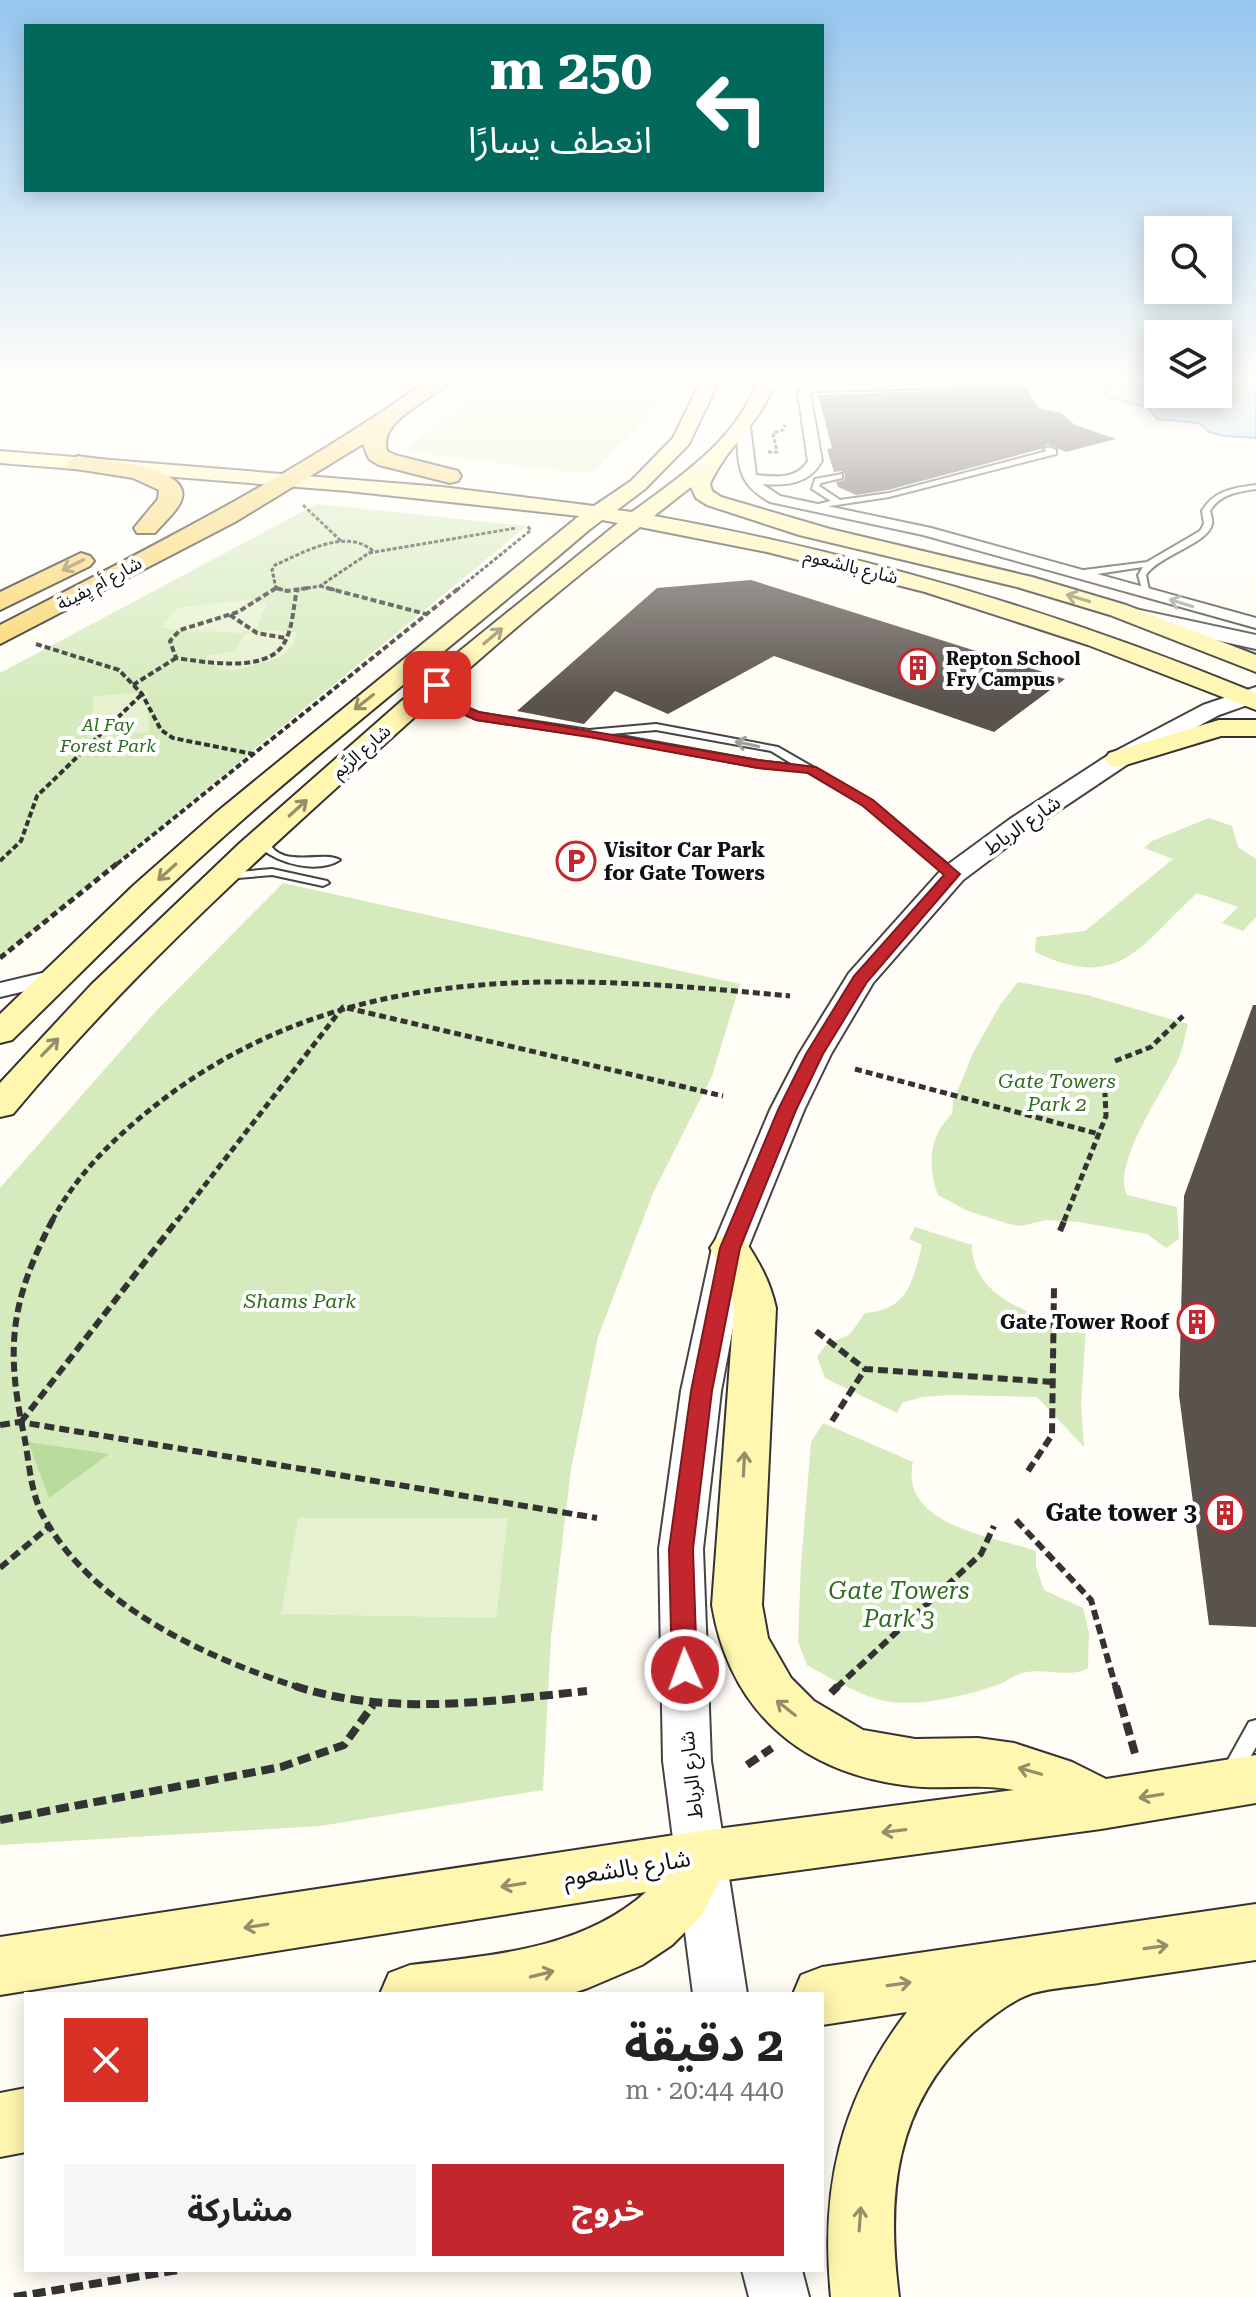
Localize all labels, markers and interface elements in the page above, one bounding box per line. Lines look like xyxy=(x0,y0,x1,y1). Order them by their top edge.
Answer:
text: 250 m xyxy=(490,37,652,103)
icon: left xyxy=(680,56,784,160)
text: انعطف يسارًا xyxy=(468,120,652,162)
map controls xyxy=(1144,216,1232,408)
button: search xyxy=(1144,216,1232,304)
button: layers xyxy=(1144,320,1232,408)
street label: شارع بالشعوم xyxy=(801,544,900,592)
street label: شارع أم يِفينة xyxy=(53,552,147,618)
one-way arrow xyxy=(62,557,86,573)
one-way arrow xyxy=(1066,590,1091,604)
one-way arrow xyxy=(1168,595,1194,610)
one-way arrow xyxy=(482,627,503,645)
building icon: Repton School Fry Campus xyxy=(897,647,939,689)
place label: Repton School Fry Campus xyxy=(946,648,1080,690)
pin xyxy=(403,651,471,719)
icon: arrive xyxy=(415,663,459,707)
one-way arrow xyxy=(354,693,375,711)
park label: Al Fay Forest Park xyxy=(59,714,156,756)
street label: شارع الرِّيم xyxy=(327,720,397,785)
one-way arrow xyxy=(735,736,761,751)
street label: شارع الرباط xyxy=(979,790,1067,863)
one-way arrow xyxy=(287,799,307,817)
place label: Visitor Car Park for Gate Towers xyxy=(604,838,765,885)
parking icon: Visitor Car Park for Gate Towers xyxy=(555,840,597,882)
one-way arrow xyxy=(157,862,177,880)
one-way arrow xyxy=(40,1038,59,1057)
park label: Gate Towers Park 2 xyxy=(998,1069,1116,1116)
park label: Shams Park xyxy=(243,1289,356,1313)
building icon: Gate Tower Roof xyxy=(1176,1301,1218,1343)
place label: Gate Tower Roof xyxy=(1000,1310,1170,1334)
one-way arrow xyxy=(737,1451,752,1478)
building icon: Gate tower 3 xyxy=(1204,1492,1246,1534)
place label: Gate tower 3 xyxy=(1045,1499,1197,1527)
park label: Gate Towers Park 3 xyxy=(829,1577,969,1633)
position arrow xyxy=(643,1628,727,1712)
one-way arrow xyxy=(776,1700,797,1717)
street label: شارع الرباط xyxy=(674,1730,711,1820)
one-way arrow xyxy=(1018,1763,1044,1778)
one-way arrow xyxy=(1139,1789,1165,1804)
one-way arrow xyxy=(881,1823,908,1838)
street label: شارع بالشعوم xyxy=(561,1844,693,1896)
one-way arrow xyxy=(501,1878,526,1893)
one-way arrow xyxy=(244,1919,269,1934)
one-way arrow xyxy=(1143,1938,1169,1953)
one-way arrow xyxy=(528,1965,554,1980)
one-way arrow xyxy=(886,1976,911,1991)
text: 2 دقيقة xyxy=(624,2017,784,2073)
button: close xyxy=(64,2018,148,2102)
text: 440 m · 20:44 xyxy=(625,2075,784,2105)
button: مشاركة xyxy=(64,2164,416,2256)
button: خروج xyxy=(432,2164,784,2256)
one-way arrow xyxy=(852,2206,867,2233)

